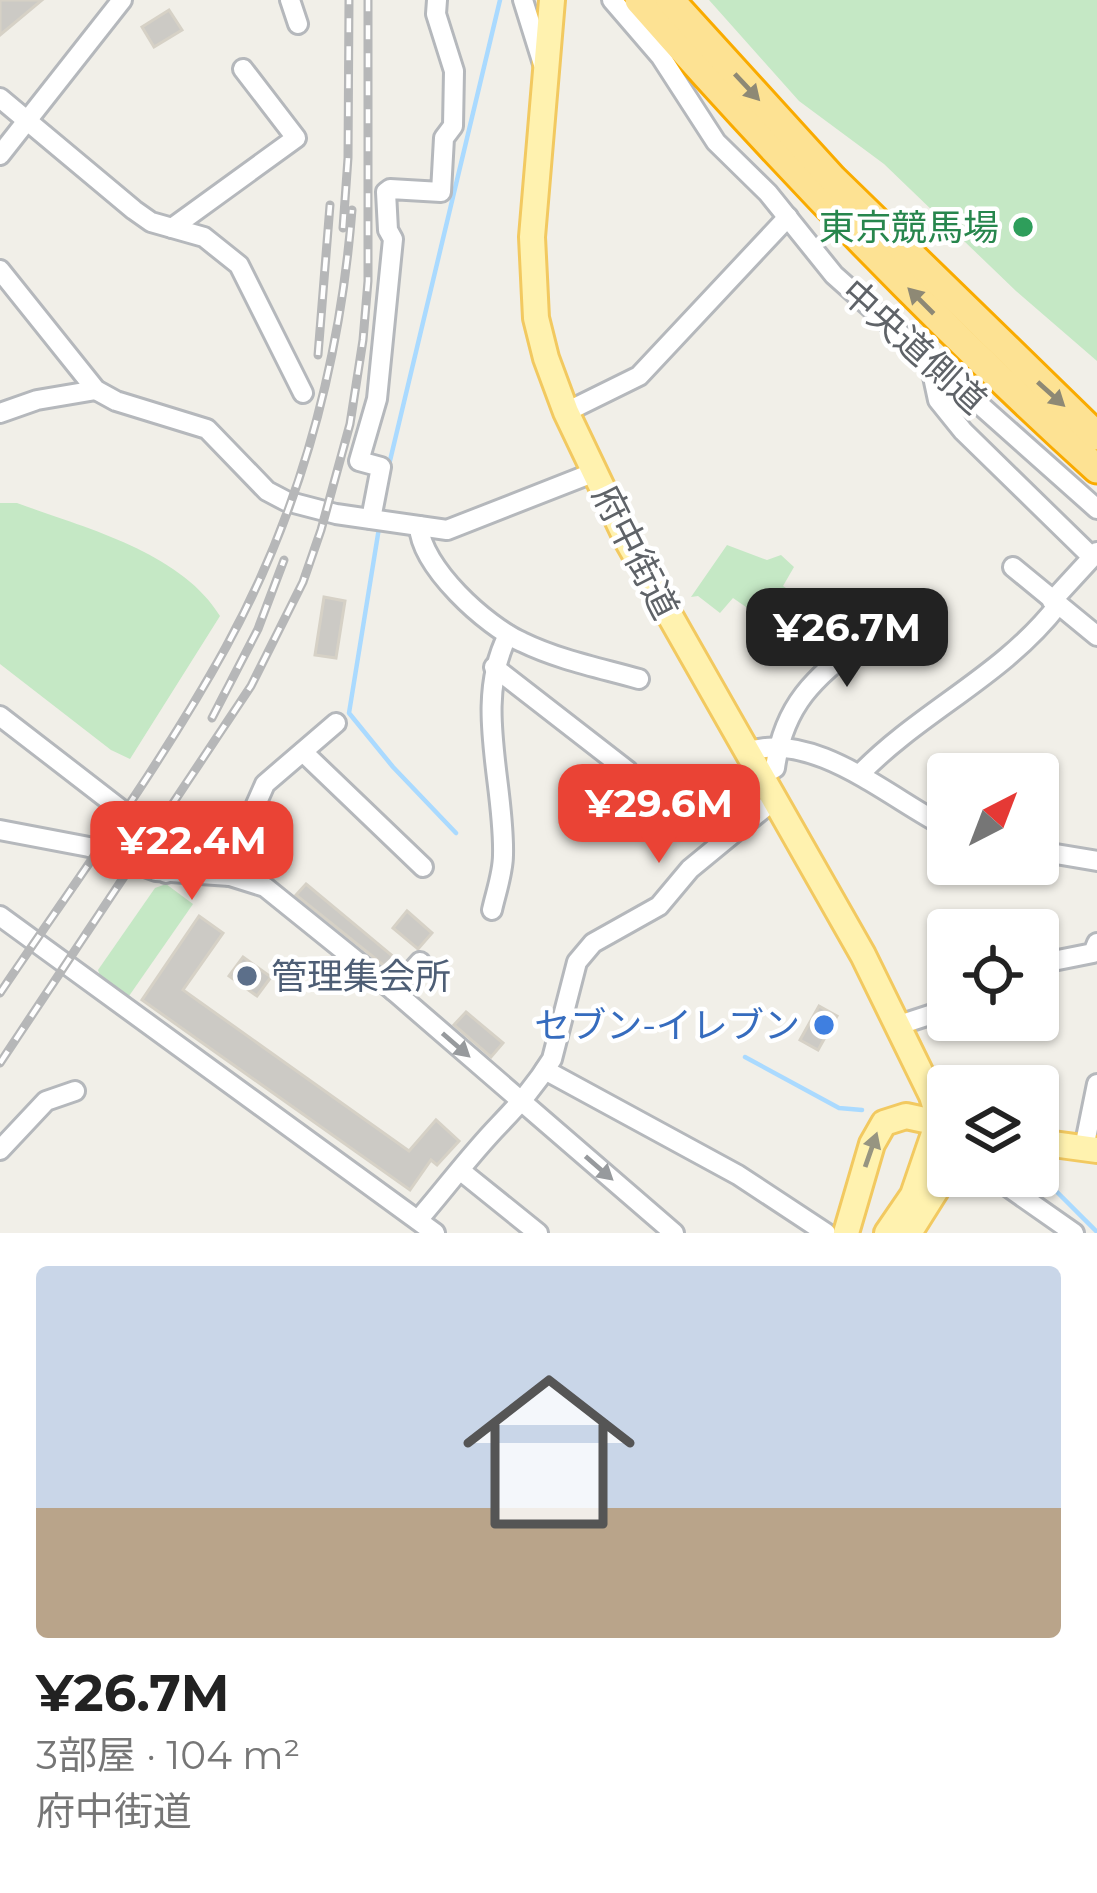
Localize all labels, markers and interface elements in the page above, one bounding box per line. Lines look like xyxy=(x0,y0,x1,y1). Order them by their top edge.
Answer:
one-way arrow xyxy=(733,73,761,102)
place label: 東京競馬場 xyxy=(819,205,999,249)
marker: 東京競馬場 xyxy=(1010,214,1036,240)
street label: 中央道側道 xyxy=(832,269,996,423)
one-way arrow xyxy=(907,288,936,316)
one-way arrow xyxy=(1037,380,1066,407)
street label: 府中街道 xyxy=(584,478,688,626)
pin: ¥26.7M xyxy=(749,588,945,690)
text: ¥26.7M xyxy=(773,603,921,651)
north arrow xyxy=(927,753,1059,885)
map controls xyxy=(927,753,1059,1197)
pin: ¥29.6M xyxy=(561,764,757,866)
text: ¥29.6M xyxy=(585,779,733,827)
pin: ¥22.4M xyxy=(94,801,290,903)
text: ¥22.4M xyxy=(117,816,267,864)
button: locate xyxy=(927,909,1059,1041)
place label: 管理集会所 xyxy=(271,954,451,998)
marker: 管理集会所 xyxy=(234,963,260,989)
place label: セブン-イレブン xyxy=(534,1003,800,1047)
marker: セブン-イレブン xyxy=(811,1012,837,1038)
one-way arrow xyxy=(441,1031,471,1057)
button: layers xyxy=(927,1065,1059,1197)
one-way arrow xyxy=(863,1132,881,1168)
one-way arrow xyxy=(584,1154,614,1181)
icon: home xyxy=(441,1344,657,1560)
text: ¥26.7M xyxy=(36,1662,229,1724)
text: 3部屋 · 104 m² xyxy=(36,1731,300,1779)
text: 府中街道 xyxy=(36,1787,192,1835)

